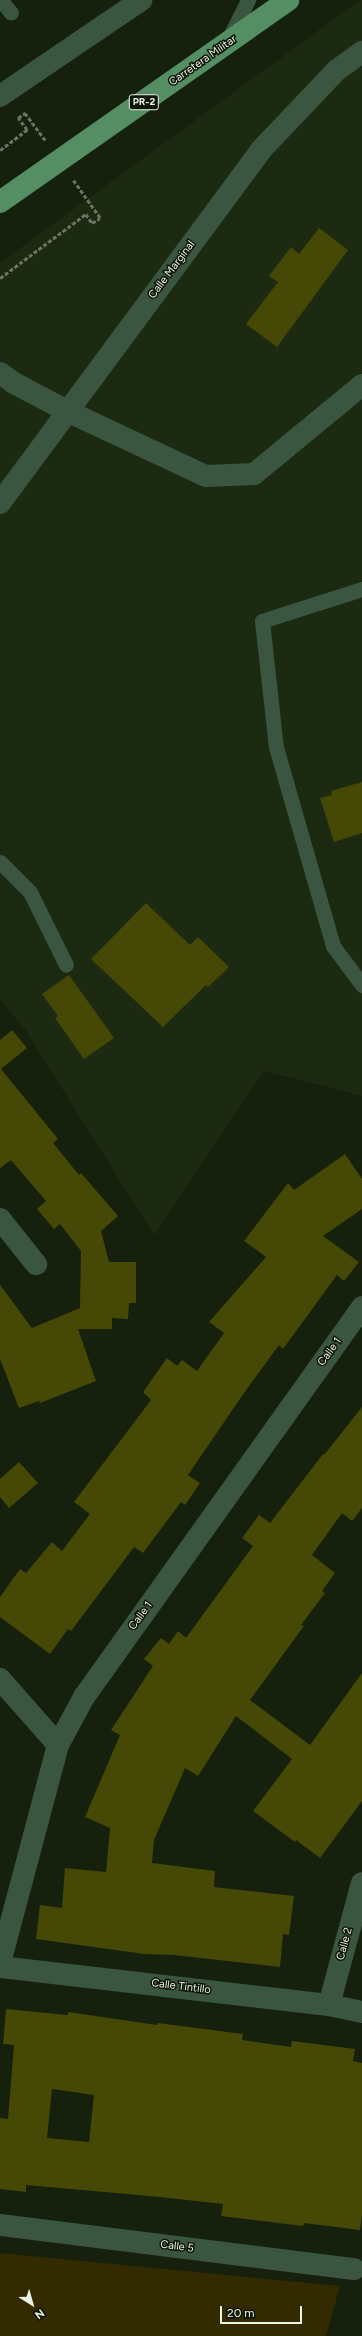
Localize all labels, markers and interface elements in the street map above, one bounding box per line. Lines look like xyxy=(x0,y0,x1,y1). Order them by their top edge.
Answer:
street label: Carretera Militar xyxy=(167,33,239,89)
road number: PR-2 xyxy=(128,94,160,110)
street label: Calle Marginal xyxy=(146,239,198,301)
street label: Calle 1 xyxy=(315,1335,345,1369)
street label: Calle 1 xyxy=(126,1599,156,1633)
street label: Calle 2 xyxy=(334,1926,356,1962)
street label: Calle Tintillo xyxy=(151,1977,211,1997)
street label: Calle 5 xyxy=(160,2238,194,2256)
north arrow xyxy=(12,2284,52,2324)
scale bar xyxy=(222,2298,304,2324)
text: N xyxy=(32,2306,47,2322)
text: 20 m xyxy=(227,2306,255,2320)

